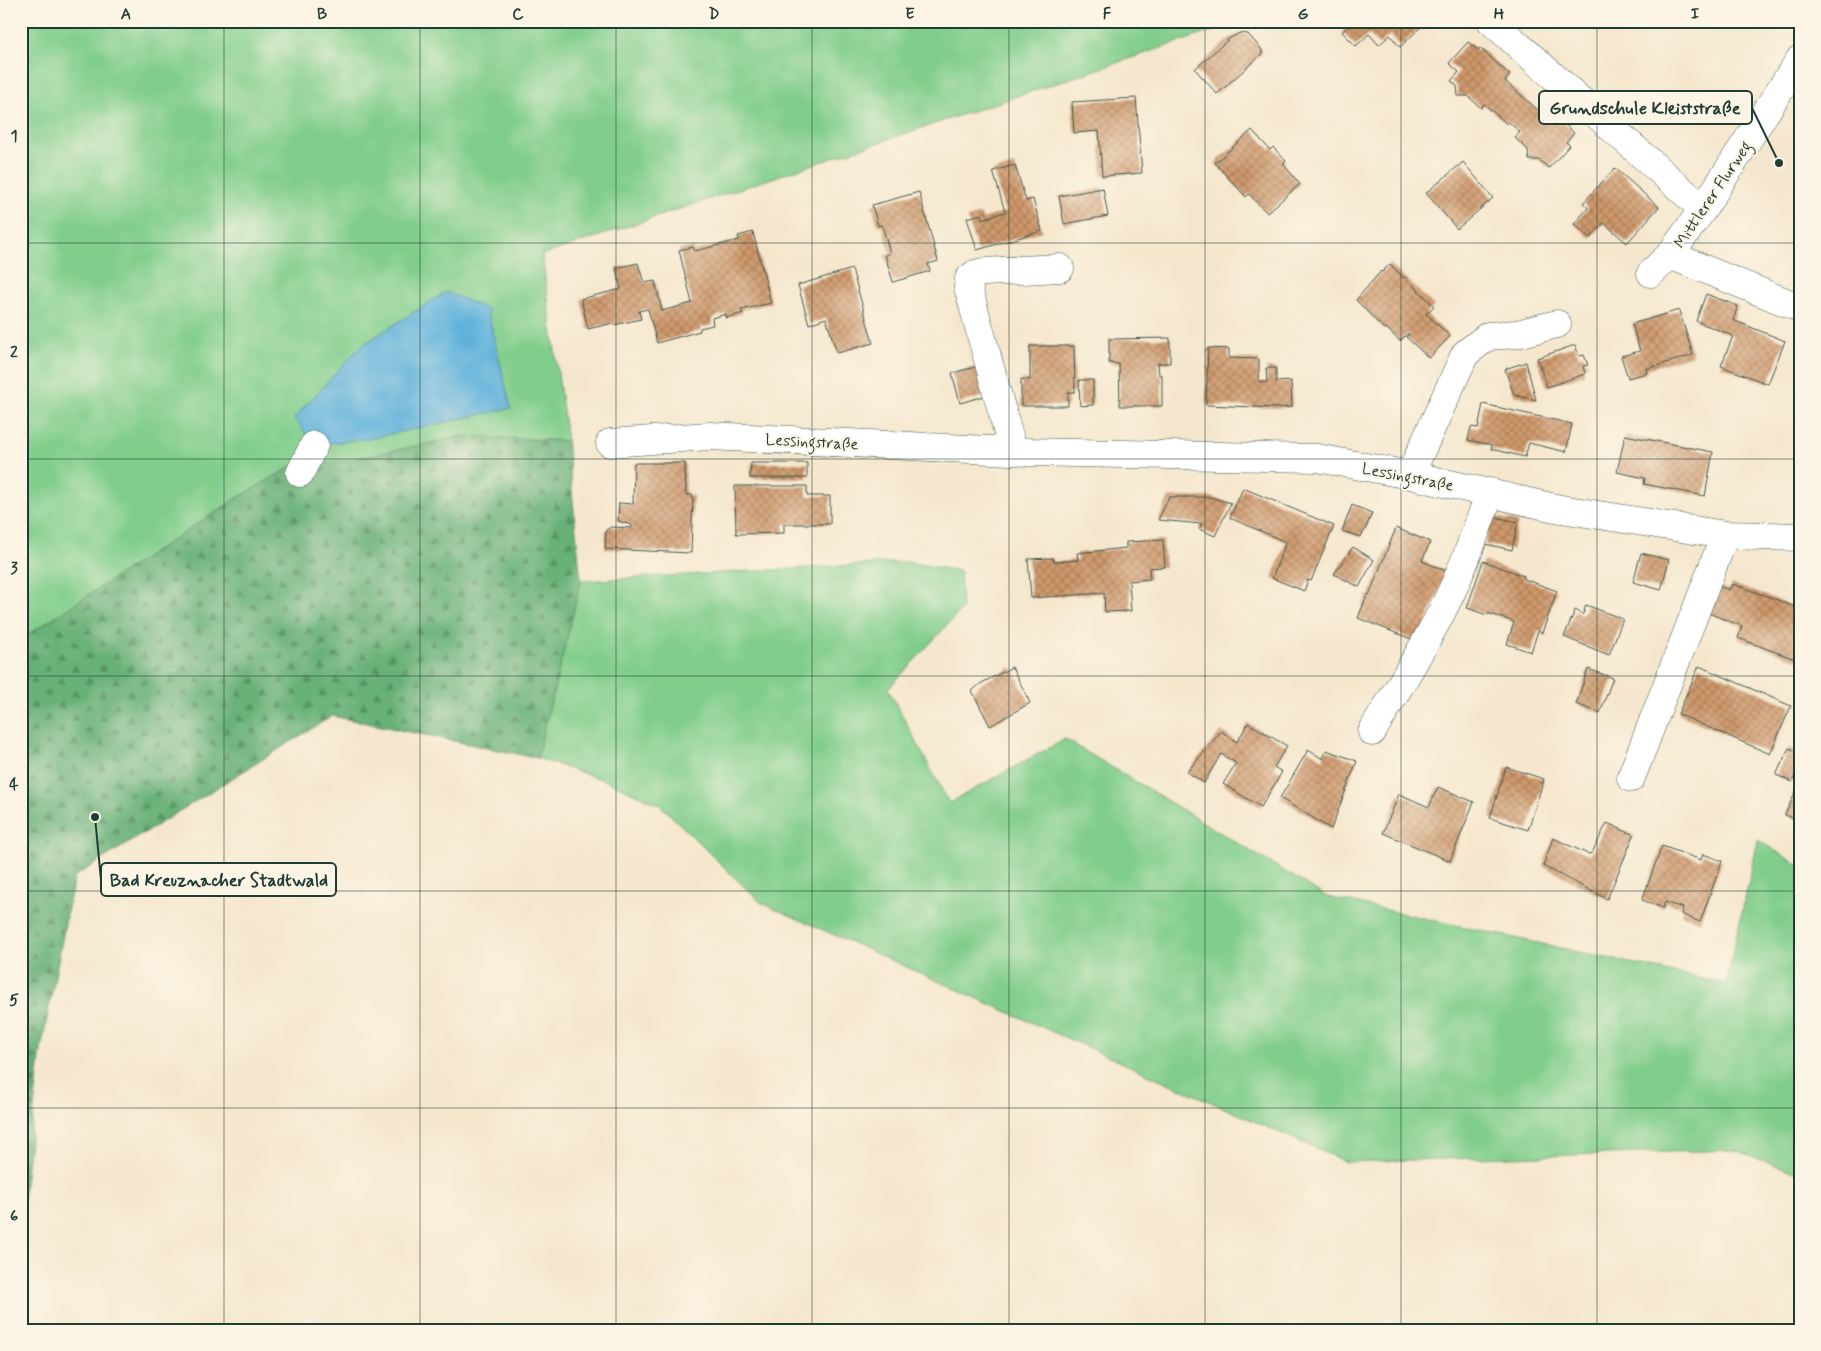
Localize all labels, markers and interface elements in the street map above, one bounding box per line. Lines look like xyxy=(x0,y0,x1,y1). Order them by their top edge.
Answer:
text: A xyxy=(121,4,131,25)
text: B xyxy=(317,4,327,25)
text: C xyxy=(512,4,524,25)
text: D xyxy=(708,4,720,25)
text: E xyxy=(905,4,915,25)
text: F xyxy=(1103,4,1112,25)
text: G xyxy=(1298,4,1309,25)
text: H xyxy=(1494,4,1505,25)
text: I xyxy=(1691,4,1700,25)
callout: Grundschule Kleiststraße xyxy=(1539,91,1752,124)
text: Grundschule Kleiststraße xyxy=(1550,97,1741,121)
text: 1 xyxy=(10,126,18,147)
street label: Mittlerer Flurweg xyxy=(1670,137,1758,253)
text: 2 xyxy=(10,342,18,363)
street label: Lessingstraße xyxy=(765,430,859,456)
street label: Lessingstraße xyxy=(1360,458,1456,498)
text: 3 xyxy=(10,558,18,579)
text: 4 xyxy=(9,774,19,795)
callout: Bad Kreuznacher Stadtwald xyxy=(101,863,336,896)
text: Bad Kreuznacher Stadtwald xyxy=(110,869,328,893)
text: 5 xyxy=(9,990,19,1011)
text: 6 xyxy=(10,1206,18,1227)

